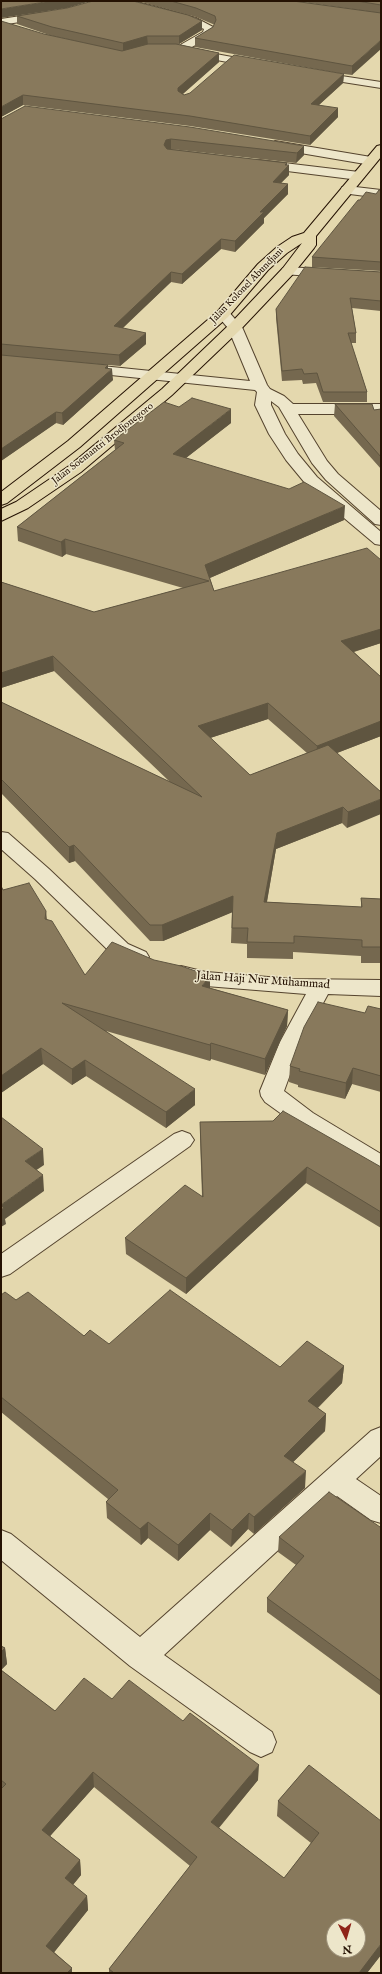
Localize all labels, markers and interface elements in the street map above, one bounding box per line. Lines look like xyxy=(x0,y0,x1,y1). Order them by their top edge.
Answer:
street label: Jalan Kolonel Abundjani xyxy=(208,246,286,326)
street label: Jalan Soemantri Brodjonegoro xyxy=(50,401,156,487)
street label: Jalan Haji Nur Muhammad xyxy=(196,969,330,993)
north arrow xyxy=(326,1918,366,1958)
text: N xyxy=(342,1942,352,1956)

